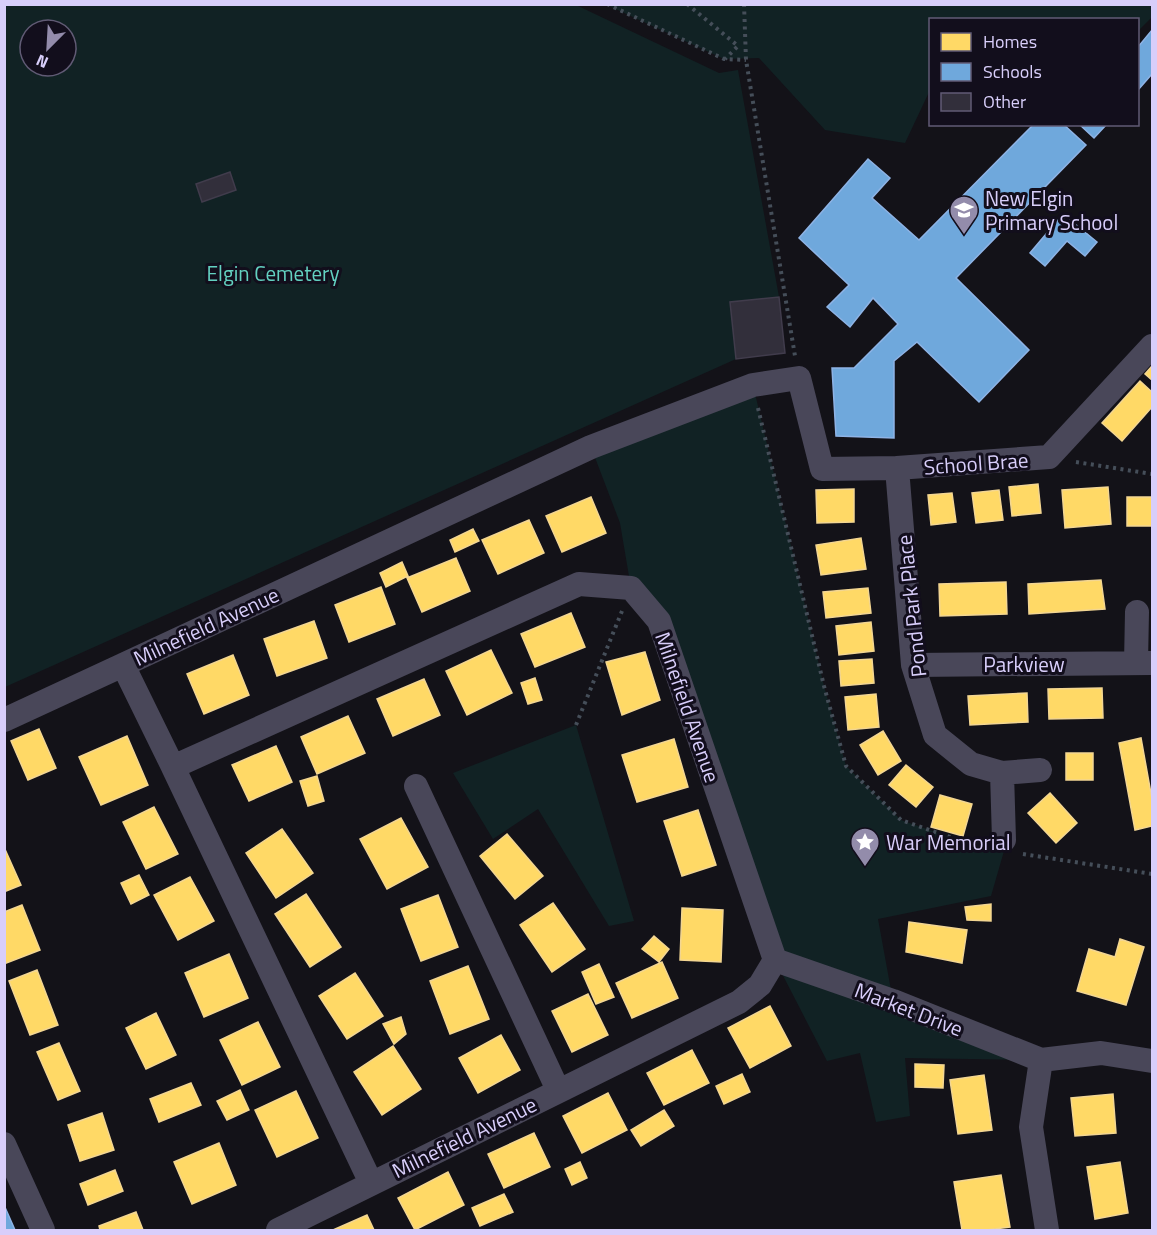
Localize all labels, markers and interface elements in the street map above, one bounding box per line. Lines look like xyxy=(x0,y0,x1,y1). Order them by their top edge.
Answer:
north arrow xyxy=(18,18,78,78)
legend xyxy=(929,18,1139,126)
text: Homes xyxy=(983,28,1037,55)
text: N xyxy=(32,48,52,75)
text: Schools xyxy=(983,58,1042,85)
text: Other xyxy=(983,88,1026,115)
place label: New Elgin Primary School xyxy=(985,182,1118,238)
school or university icon: New Elgin Primary School xyxy=(948,194,980,236)
park label: Elgin Cemetery xyxy=(206,257,340,289)
street label: School Brae xyxy=(923,443,1029,483)
street label: Pond Park Place xyxy=(888,533,934,679)
street label: Milnefield Avenue xyxy=(128,578,284,674)
street label: Milnefield Avenue xyxy=(647,627,729,787)
street label: Parkview xyxy=(983,648,1065,680)
place icon: War Memorial xyxy=(849,826,881,868)
place label: War Memorial xyxy=(886,826,1011,858)
street label: Market Drive xyxy=(850,974,968,1044)
street label: Milnefield Avenue xyxy=(386,1088,542,1186)

